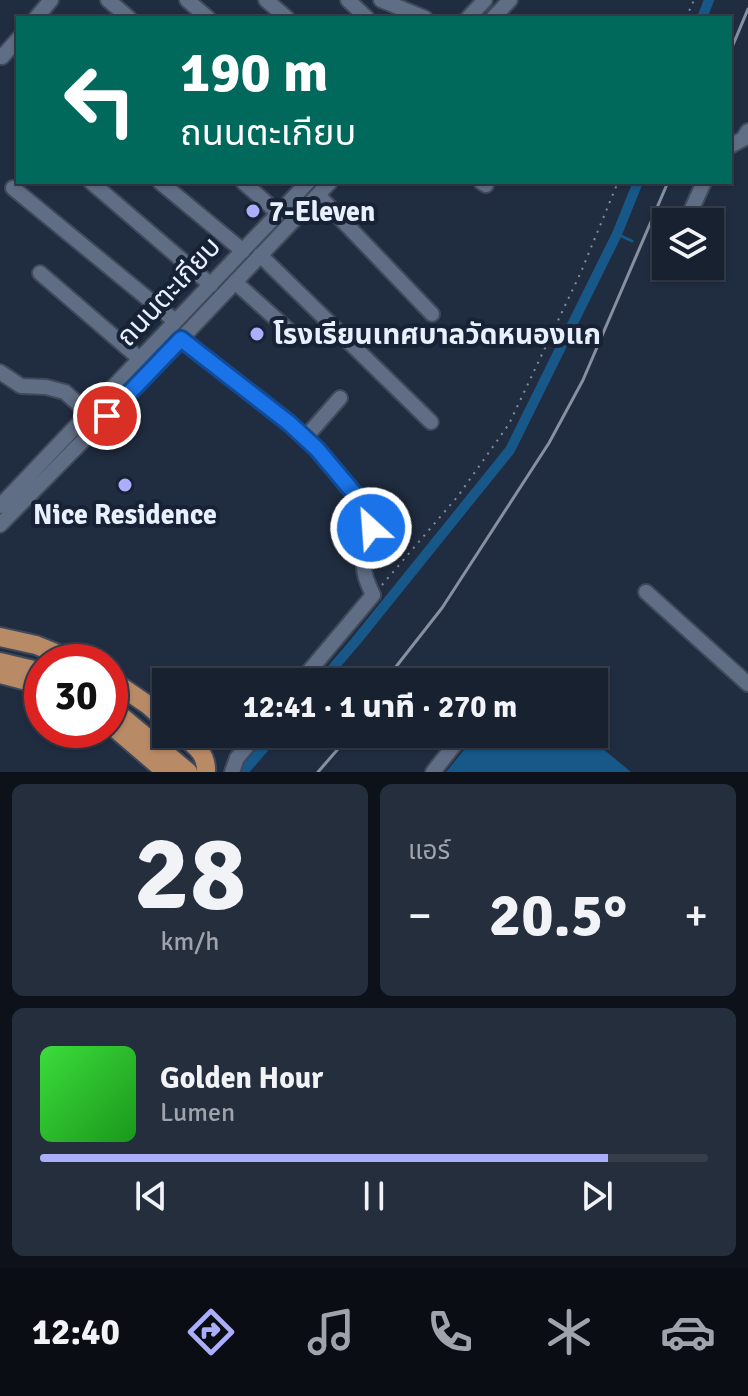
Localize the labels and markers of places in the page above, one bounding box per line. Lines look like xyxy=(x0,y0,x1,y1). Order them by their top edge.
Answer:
place label: 7-Eleven xyxy=(269,195,375,229)
marker: 7-Eleven xyxy=(244,202,262,220)
place label: โรงเรียนเทศบาลวัดหนองแก xyxy=(273,318,601,352)
marker: โรงเรียนเทศบาลวัดหนองแก xyxy=(248,325,266,343)
pin xyxy=(73,382,141,450)
marker: Nice Residence xyxy=(116,476,134,494)
place label: Nice Residence xyxy=(33,498,217,532)

